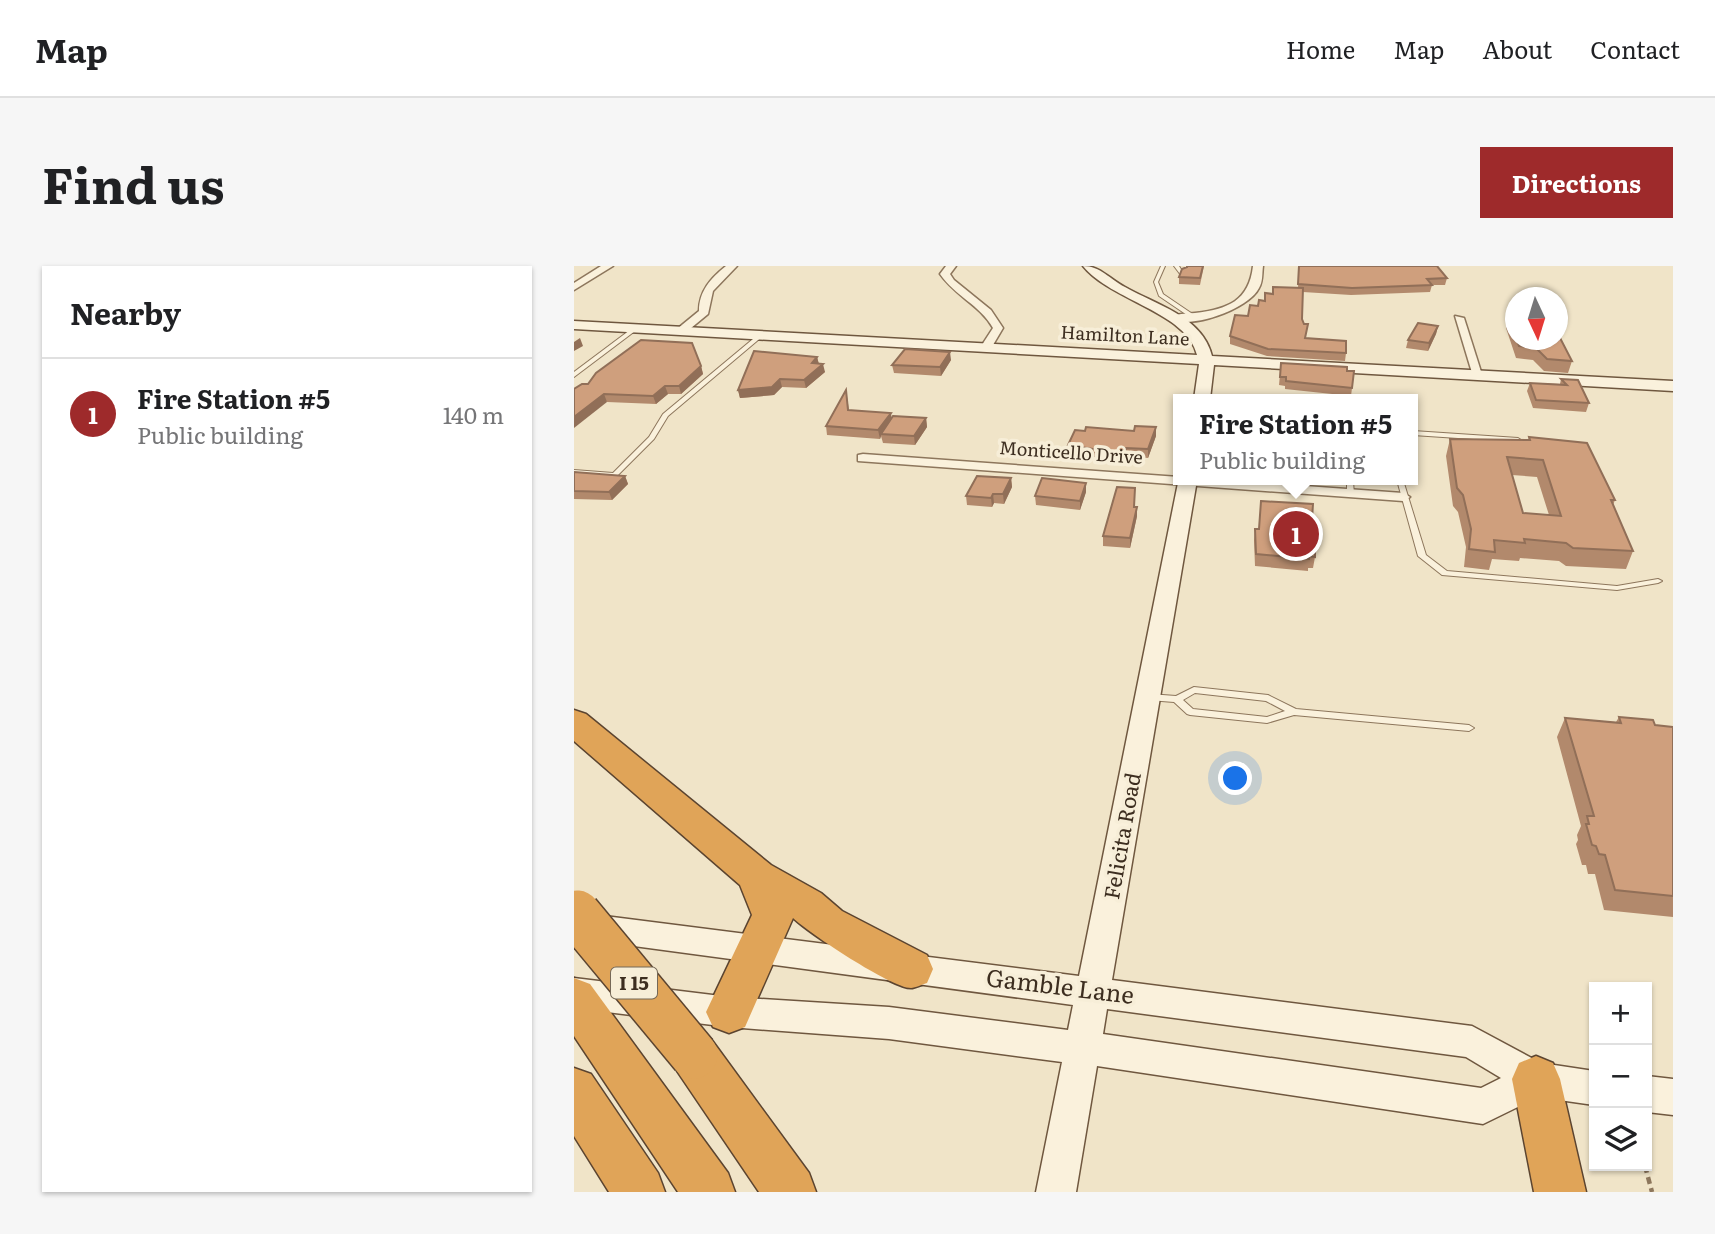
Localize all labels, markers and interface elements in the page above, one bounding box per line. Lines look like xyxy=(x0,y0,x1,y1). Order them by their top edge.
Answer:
text: Map xyxy=(35,24,108,73)
text: Home xyxy=(1286,31,1355,66)
text: Map xyxy=(1393,31,1444,66)
text: About xyxy=(1482,31,1552,66)
text: Contact xyxy=(1590,31,1680,66)
text: Find us xyxy=(42,146,225,219)
button: Directions xyxy=(1480,147,1673,218)
north arrow xyxy=(1505,287,1568,350)
text: Nearby xyxy=(70,290,181,334)
street label: Hamilton Lane xyxy=(1060,318,1190,351)
text: Fire Station #5 xyxy=(137,378,330,417)
popup xyxy=(1173,394,1418,485)
text: 1 xyxy=(88,397,98,431)
text: 140 m xyxy=(443,397,504,431)
text: Fire Station #5 xyxy=(1199,403,1392,442)
text: Public building xyxy=(137,417,303,451)
street label: Monticello Drive xyxy=(998,433,1144,470)
text: Public building xyxy=(1199,442,1365,476)
pin: 1 xyxy=(1273,508,1319,560)
your location xyxy=(1218,761,1252,795)
street label: Felicita Road xyxy=(1094,770,1147,901)
street label: Gamble Lane xyxy=(984,958,1136,1011)
road number: I 15 xyxy=(611,968,657,998)
map controls xyxy=(1589,982,1652,1171)
button: + xyxy=(1589,982,1652,1045)
button: − xyxy=(1589,1045,1652,1108)
button: layers xyxy=(1589,1108,1652,1171)

